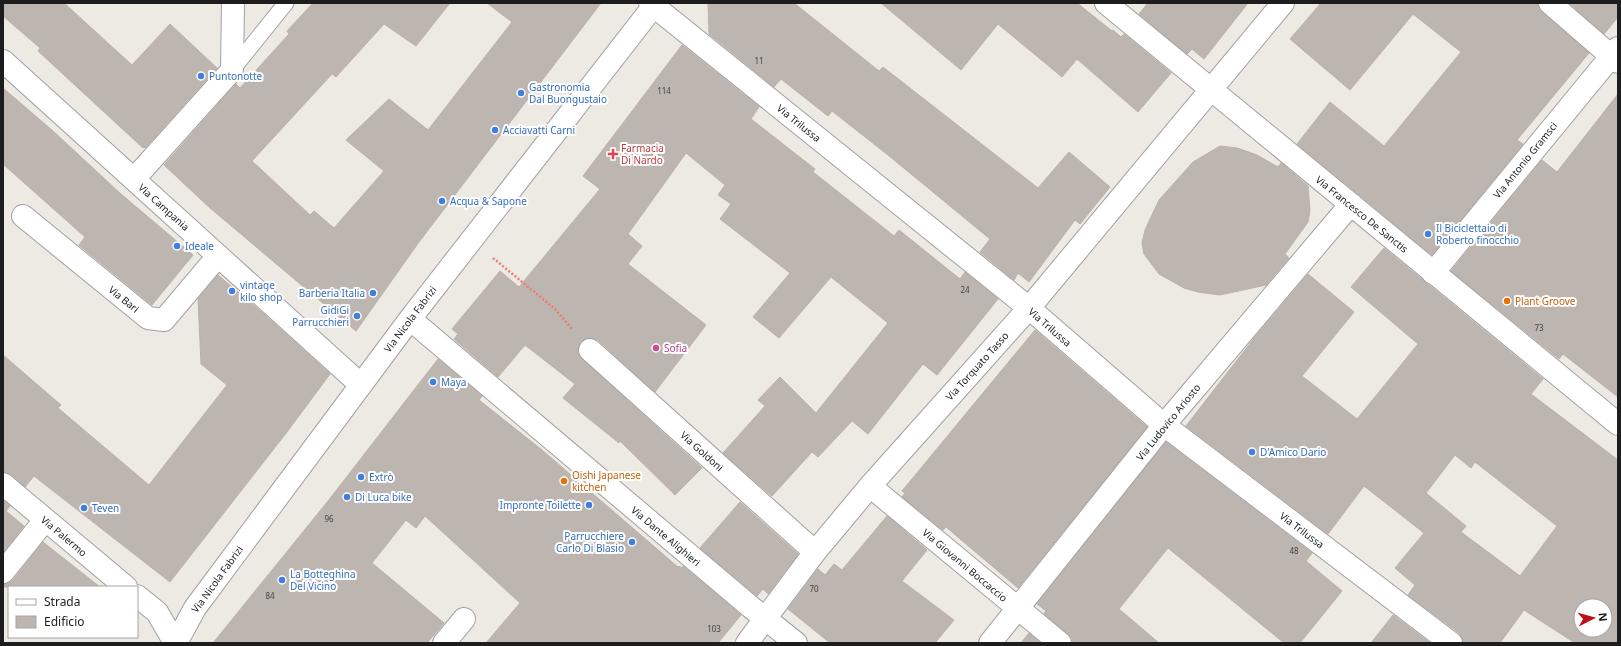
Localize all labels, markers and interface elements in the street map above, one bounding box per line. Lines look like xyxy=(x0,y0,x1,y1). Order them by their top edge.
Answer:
house number: 11 xyxy=(754,55,764,66)
place label: Puntonotte xyxy=(209,69,263,83)
marker: Puntonotte xyxy=(196,71,206,81)
place label: Gastronomia Dal Buongustaio xyxy=(529,80,607,106)
house number: 114 xyxy=(657,85,671,96)
marker: Gastronomia Dal Buongustaio xyxy=(516,88,526,98)
street label: Via Trilussa xyxy=(774,101,824,145)
street label: Via Antonio Gramsci xyxy=(1490,119,1560,201)
place label: Acciavatti Carni xyxy=(503,123,575,137)
marker: Acciavatti Carni xyxy=(490,125,500,135)
place label: Farmacia Di Nardo xyxy=(621,141,664,167)
marker: Farmacia Di Nardo xyxy=(608,149,618,159)
street label: Via Francesco De Sanctis xyxy=(1313,172,1411,256)
street label: Via Campania xyxy=(135,180,193,234)
place label: Acqua & Sapone xyxy=(450,194,527,208)
marker: Acqua & Sapone xyxy=(437,196,447,206)
place label: Il Biciclettaio di Roberto finocchio xyxy=(1436,221,1519,247)
marker: Il Biciclettaio di Roberto finocchio xyxy=(1423,229,1433,239)
place label: Ideale xyxy=(185,239,214,253)
marker: Ideale xyxy=(172,241,182,251)
place label: vintage kilo shop xyxy=(240,278,282,304)
street label: Via Bari xyxy=(106,282,142,316)
street label: Via Nicola Fabrizi xyxy=(380,283,440,355)
house number: 24 xyxy=(960,284,970,295)
marker: vintage kilo shop xyxy=(227,286,237,296)
place label: Barberia Italia xyxy=(299,286,365,300)
marker: Barberia Italia xyxy=(368,288,378,298)
place label: Plant Groove xyxy=(1515,294,1576,308)
marker: Plant Groove xyxy=(1502,296,1512,306)
place label: GidiGi Parrucchieri xyxy=(292,303,349,329)
street label: Via Trilussa xyxy=(1026,304,1074,350)
marker: GidiGi Parrucchieri xyxy=(352,311,362,321)
house number: 73 xyxy=(1534,322,1544,333)
street label: Via Torquato Tasso xyxy=(942,329,1012,403)
place label: Sofia xyxy=(664,341,687,355)
marker: Sofia xyxy=(651,343,661,353)
place label: Maya xyxy=(441,375,466,389)
marker: Maya xyxy=(428,377,438,387)
street label: Via Ludovico Ariosto xyxy=(1133,381,1203,463)
street label: Via Goldoni xyxy=(677,428,727,474)
place label: D'Amico Dario xyxy=(1260,445,1326,459)
marker: D'Amico Dario xyxy=(1247,447,1257,457)
place label: Oishi Japanese kitchen xyxy=(572,468,641,494)
place label: Extrò xyxy=(369,470,393,484)
marker: Extrò xyxy=(356,472,366,482)
marker: Oishi Japanese kitchen xyxy=(559,476,569,486)
place label: Di Luca bike xyxy=(355,490,412,504)
marker: Di Luca bike xyxy=(342,492,352,502)
place label: Impronte Toilette xyxy=(500,498,581,512)
marker: Impronte Toilette xyxy=(584,500,594,510)
place label: Teven xyxy=(92,501,119,515)
marker: Teven xyxy=(79,503,89,513)
street label: Via Dante Alighieri xyxy=(628,503,704,569)
street label: Via Trilussa xyxy=(1277,509,1327,551)
street label: Via Palermo xyxy=(38,513,90,559)
house number: 96 xyxy=(324,513,334,524)
street label: Via Giovanni Boccaccio xyxy=(920,525,1010,605)
place label: Parrucchiere Carlo Di Blasio xyxy=(556,529,624,555)
marker: Parrucchiere Carlo Di Blasio xyxy=(627,537,637,547)
street label: Via Nicola Fabrizi xyxy=(188,543,246,615)
house number: 48 xyxy=(1289,545,1299,556)
place label: La Botteghina Del Vicino xyxy=(290,567,356,593)
marker: La Botteghina Del Vicino xyxy=(277,575,287,585)
house number: 70 xyxy=(809,583,819,594)
legend xyxy=(8,586,138,638)
house number: 84 xyxy=(265,590,275,601)
text: Strada xyxy=(44,593,80,610)
north arrow xyxy=(1573,598,1613,638)
text: N xyxy=(1596,612,1611,622)
text: Edificio xyxy=(44,613,85,630)
house number: 103 xyxy=(707,623,721,634)

